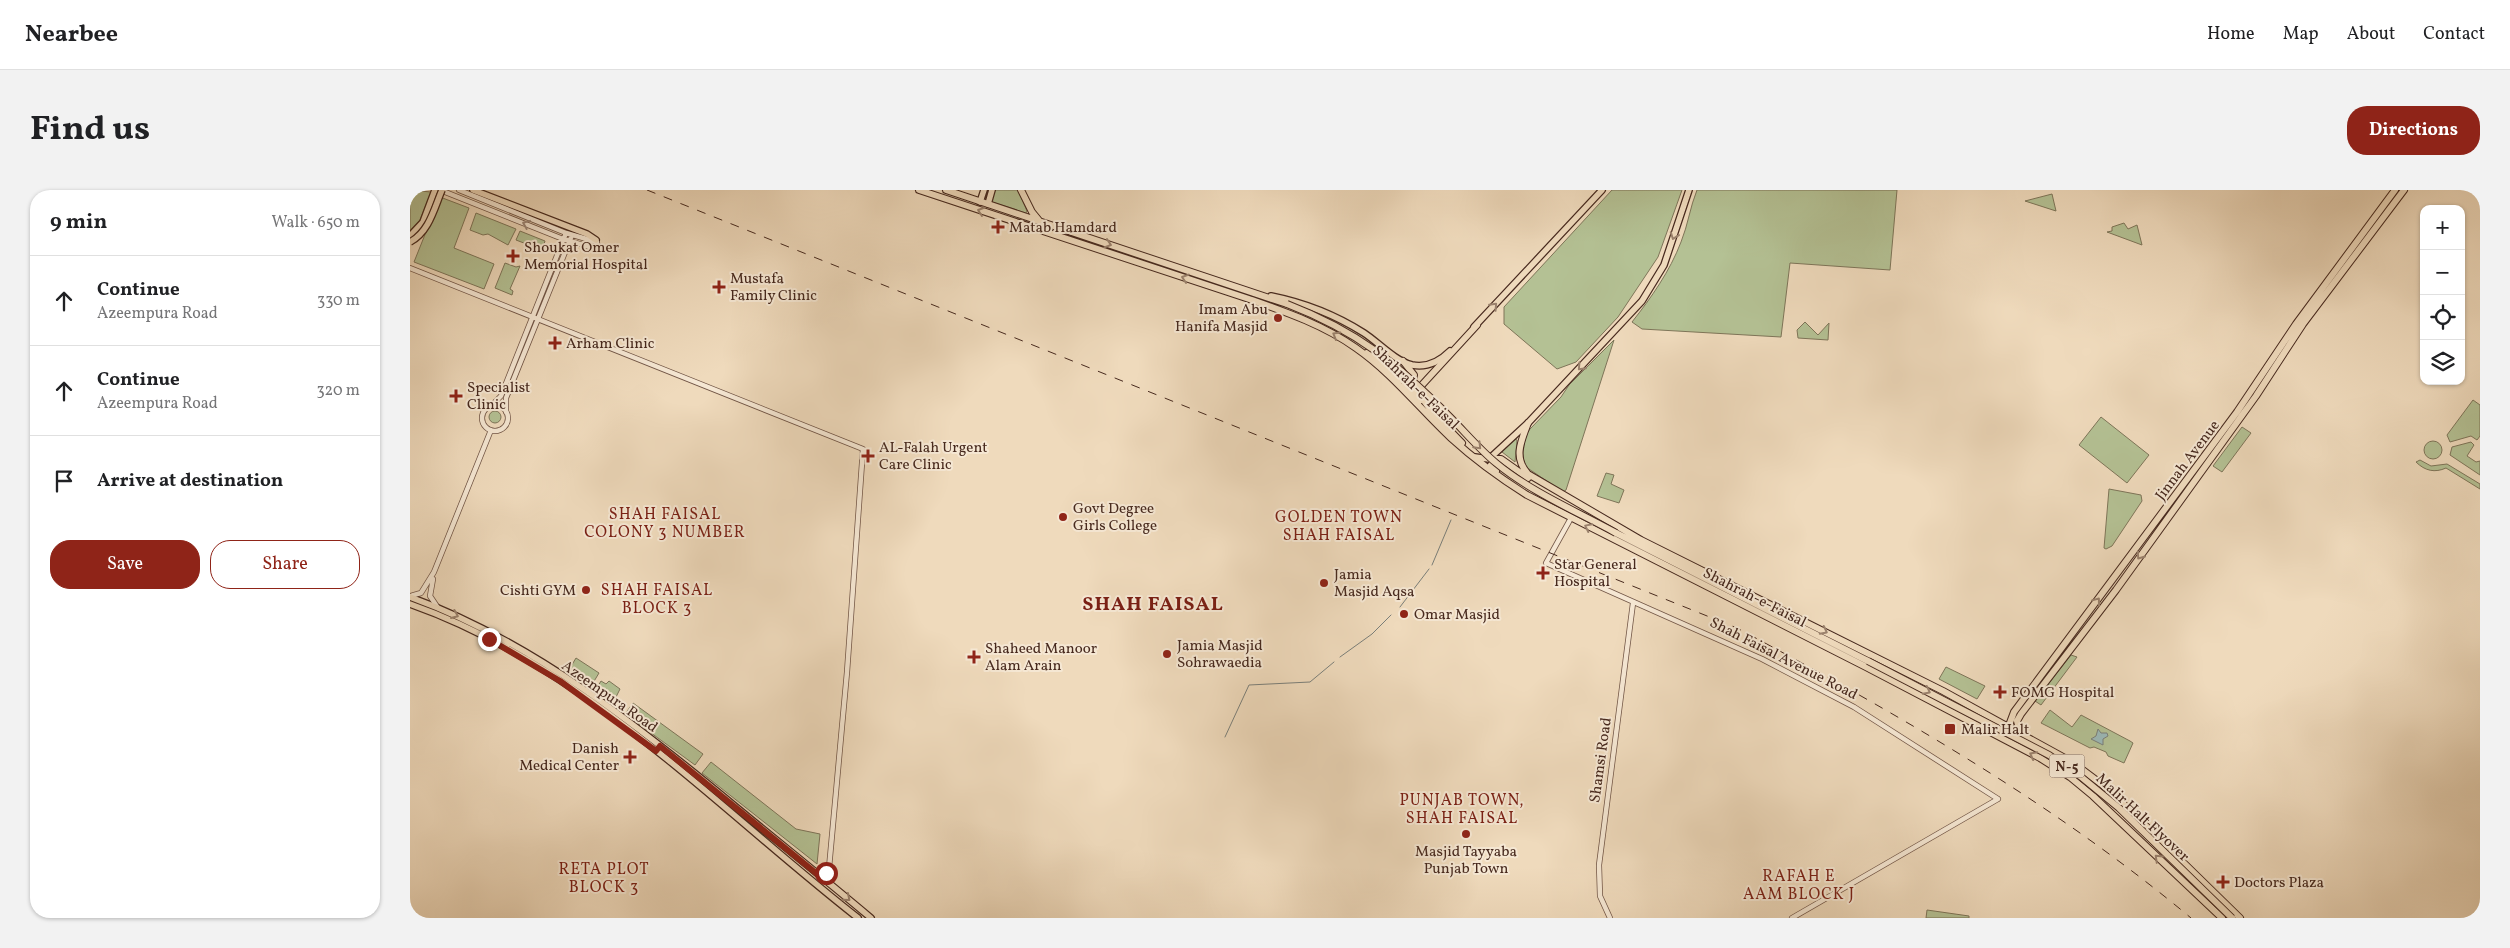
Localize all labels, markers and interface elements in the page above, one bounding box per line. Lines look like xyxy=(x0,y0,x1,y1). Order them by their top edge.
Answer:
text: Nearbee xyxy=(25,18,118,52)
text: Home xyxy=(2207,22,2255,47)
text: Map xyxy=(2283,22,2319,47)
text: About xyxy=(2347,22,2395,47)
text: Contact xyxy=(2423,22,2485,47)
text: Find us xyxy=(30,106,150,154)
button: Directions xyxy=(2347,106,2480,155)
map controls xyxy=(2420,205,2465,385)
button: + xyxy=(2420,205,2465,250)
one-way arrow xyxy=(977,207,985,217)
text: 9 min xyxy=(50,208,107,237)
text: Walk · 650 m xyxy=(272,212,360,234)
place label: Matab Hamdard xyxy=(1009,218,1117,239)
one-way arrow xyxy=(522,220,531,230)
marker: Matab Hamdard xyxy=(991,220,1005,234)
one-way arrow xyxy=(1670,232,1680,240)
place label: Shoukat Omer Memorial Hospital xyxy=(524,238,648,276)
one-way arrow xyxy=(1104,238,1112,248)
marker: Shoukat Omer Memorial Hospital xyxy=(506,249,520,263)
button: − xyxy=(2420,250,2465,295)
place label: Mustafa Family Clinic xyxy=(730,269,817,307)
one-way arrow xyxy=(1181,274,1189,284)
text: Continue xyxy=(97,277,180,303)
marker: Mustafa Family Clinic xyxy=(712,280,726,294)
icon: ahead xyxy=(50,287,78,315)
text: 330 m xyxy=(317,290,360,312)
button: locate xyxy=(2420,295,2465,340)
place label: Imam Abu Hanifa Masjid xyxy=(1175,300,1268,338)
one-way arrow xyxy=(1488,302,1497,311)
text: Azeempura Road xyxy=(97,303,218,325)
marker: Imam Abu Hanifa Masjid xyxy=(1272,312,1284,324)
one-way arrow xyxy=(1333,332,1342,342)
place label: Arham Clinic xyxy=(566,334,655,355)
marker: Arham Clinic xyxy=(548,336,562,350)
button: layers xyxy=(2420,340,2465,385)
street label: Shahrah-e-Faisal xyxy=(1367,341,1463,435)
one-way arrow xyxy=(1578,362,1587,371)
text: Continue xyxy=(97,367,180,393)
icon: ahead xyxy=(50,377,78,405)
place label: Specialist Clinic xyxy=(467,378,530,416)
text: 320 m xyxy=(316,380,360,402)
marker: Specialist Clinic xyxy=(449,389,463,403)
text: Azeempura Road xyxy=(97,393,218,415)
street label: Jinnah Avenue xyxy=(2151,416,2225,505)
place label: AL-Falah Urgent Care Clinic xyxy=(879,438,988,476)
one-way arrow xyxy=(1472,440,1481,449)
marker: AL-Falah Urgent Care Clinic xyxy=(861,449,875,463)
icon: arrive xyxy=(50,467,78,495)
text: Arrive at destination xyxy=(97,468,283,494)
place label: Govt Degree Girls College xyxy=(1073,499,1157,537)
district label: SHAH FAISAL COLONY 3 NUMBER xyxy=(584,504,746,544)
district label: GOLDEN TOWN SHAH FAISAL xyxy=(1275,507,1403,547)
marker: Govt Degree Girls College xyxy=(1057,511,1069,523)
one-way arrow xyxy=(1585,523,1594,533)
button: Save xyxy=(50,540,200,589)
button: Share xyxy=(210,540,360,589)
one-way arrow xyxy=(2137,550,2146,560)
place label: Star General Hospital xyxy=(1554,555,1637,593)
street label: Shahrah-e-Faisal xyxy=(1699,563,1810,633)
place label: Jamia Masjid Aqsa xyxy=(1334,565,1414,603)
marker: Star General Hospital xyxy=(1536,566,1550,580)
marker: Jamia Masjid Aqsa xyxy=(1318,577,1330,589)
district label: SHAH FAISAL BLOCK 3 xyxy=(601,580,713,620)
place label: Cishti GYM xyxy=(500,581,576,602)
marker: Cishti GYM xyxy=(580,584,592,596)
district label: SHAH FAISAL xyxy=(1082,591,1224,619)
one-way arrow xyxy=(2092,598,2100,607)
place label: Omar Masjid xyxy=(1414,605,1500,626)
marker: Omar Masjid xyxy=(1398,608,1410,620)
one-way arrow xyxy=(450,609,459,619)
street label: Shah Faisal Avenue Road xyxy=(1706,613,1861,706)
one-way arrow xyxy=(1819,625,1828,635)
route end xyxy=(478,628,501,651)
place label: Jamia Masjid Sohrawaedia xyxy=(1177,636,1263,674)
place label: Shaheed Manoor Alam Arain xyxy=(985,639,1097,677)
marker: Jamia Masjid Sohrawaedia xyxy=(1161,648,1173,660)
marker: Shaheed Manoor Alam Arain xyxy=(967,650,981,664)
street label: Azeempura Road xyxy=(557,656,662,738)
place label: FOMG Hospital xyxy=(2011,683,2114,704)
one-way arrow xyxy=(1922,685,1931,695)
marker: FOMG Hospital xyxy=(1993,685,2007,699)
street label: Shamsi Road xyxy=(1585,716,1618,804)
place label: Malir Halt xyxy=(1961,720,2029,741)
marker: Malir Halt xyxy=(1943,722,1957,736)
place label: Danish Medical Center xyxy=(519,739,619,777)
marker: Danish Medical Center xyxy=(623,750,637,764)
one-way arrow xyxy=(2030,751,2039,761)
road number: N-5 xyxy=(2050,754,2084,778)
street label: Malir Halt Flyover xyxy=(2091,769,2193,867)
district label: PUNJAB TOWN, SHAH FAISAL xyxy=(1400,790,1524,830)
marker: Masjid Tayyaba Punjab Town xyxy=(1460,828,1472,840)
place label: Masjid Tayyaba Punjab Town xyxy=(1415,842,1517,880)
one-way arrow xyxy=(2154,855,2163,864)
district label: RETA PLOT BLOCK 3 xyxy=(558,859,650,899)
route start xyxy=(815,862,838,885)
district label: RAFAH E AAM BLOCK J xyxy=(1743,866,1855,906)
place label: Doctors Plaza xyxy=(2234,873,2324,894)
marker: Doctors Plaza xyxy=(2216,875,2230,889)
one-way arrow xyxy=(841,892,850,901)

